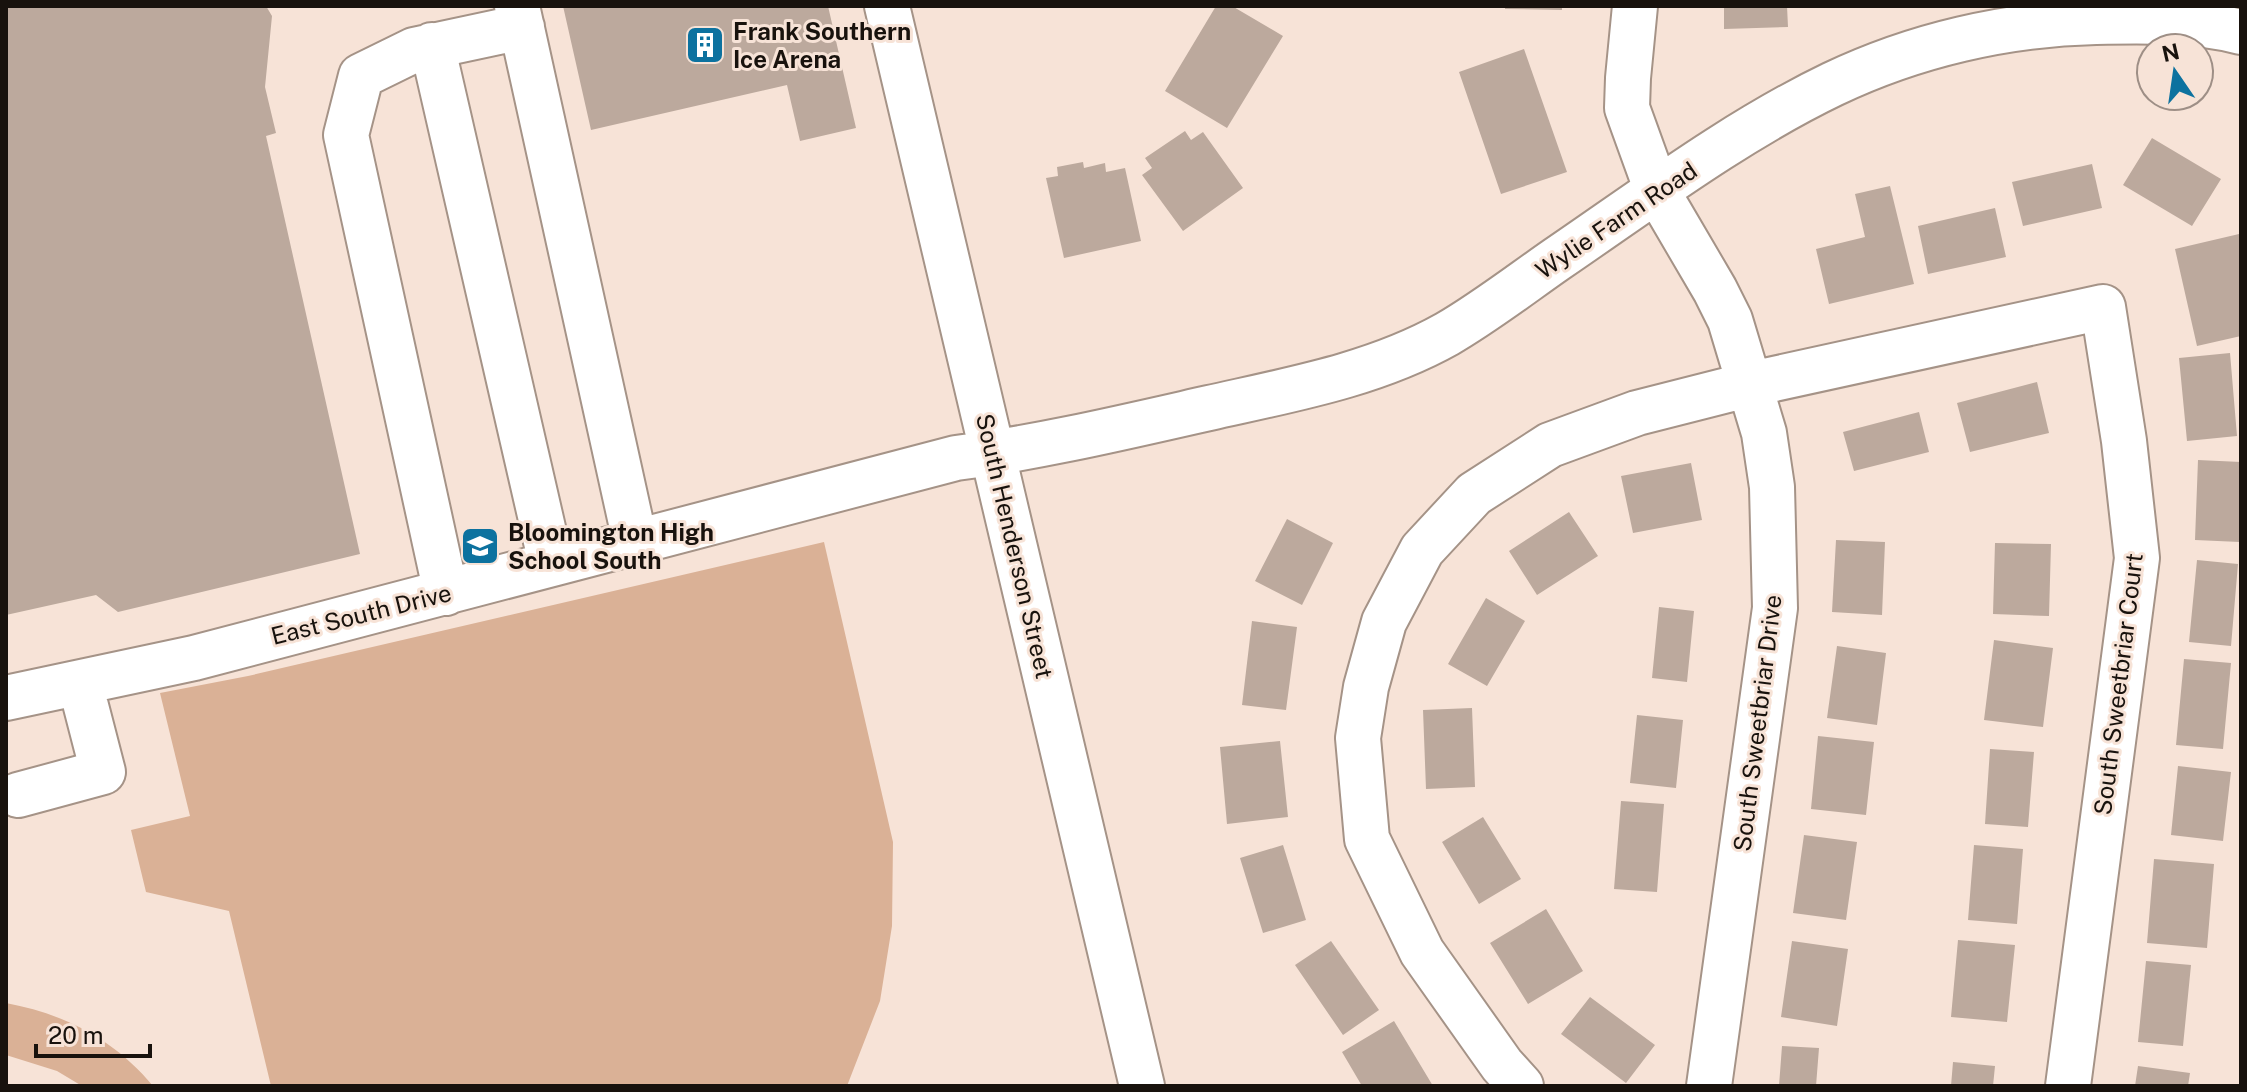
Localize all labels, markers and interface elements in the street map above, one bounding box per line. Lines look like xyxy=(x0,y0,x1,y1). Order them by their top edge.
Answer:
place label: Frank Southern Ice Arena xyxy=(733,17,911,73)
building icon: Frank Southern Ice Arena xyxy=(684,24,726,66)
north arrow xyxy=(2135,32,2215,112)
text: N xyxy=(2159,38,2182,67)
street label: Wylie Farm Road xyxy=(1530,156,1702,284)
street label: South Henderson Street xyxy=(971,411,1059,681)
place label: Bloomington High School South xyxy=(508,518,714,574)
school or university icon: Bloomington High School South xyxy=(459,525,501,567)
street label: South Sweetbriar Court xyxy=(2088,551,2148,817)
street label: East South Drive xyxy=(268,578,454,650)
street label: South Sweetbriar Drive xyxy=(1727,593,1787,853)
scale bar xyxy=(36,1008,150,1058)
text: 20 m xyxy=(48,1021,104,1049)

